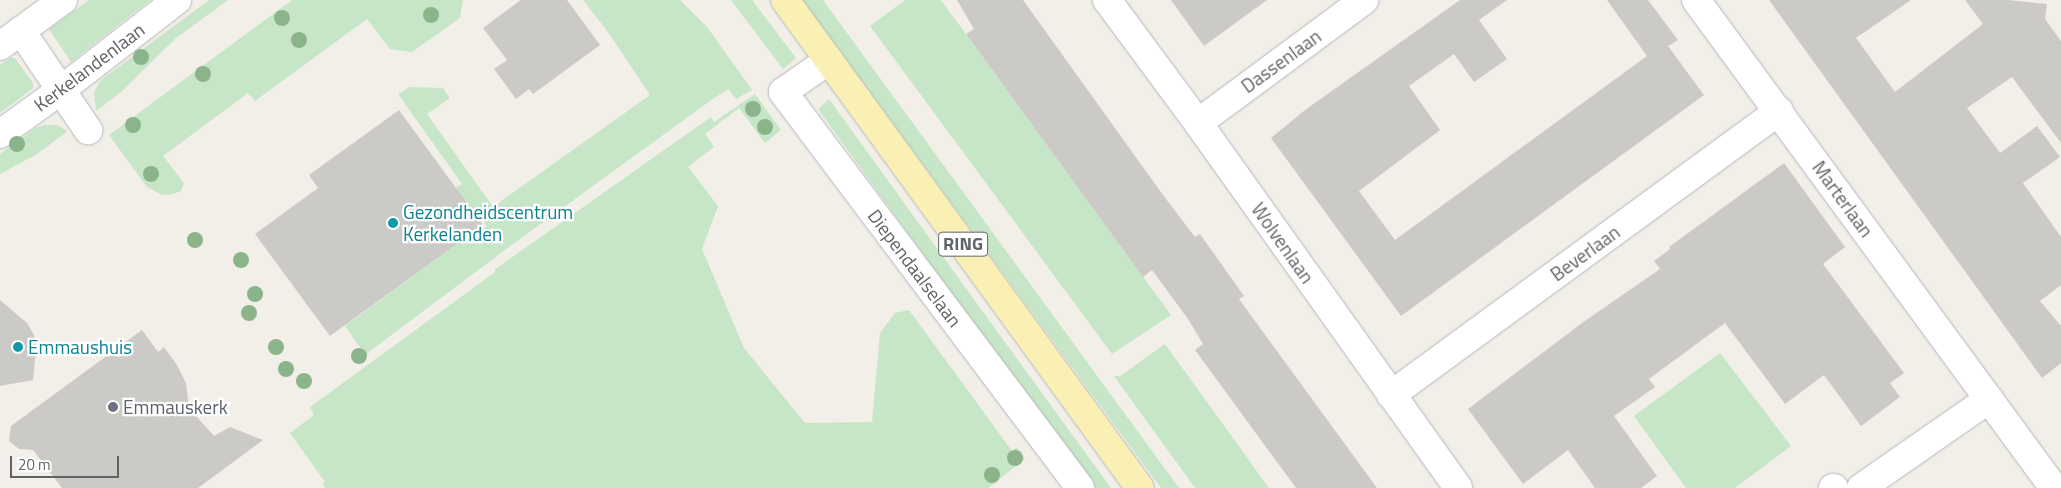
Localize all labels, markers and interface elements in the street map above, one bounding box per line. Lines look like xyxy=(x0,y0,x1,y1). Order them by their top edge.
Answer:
street label: Kerkelandenlaan xyxy=(29,18,149,116)
street label: Dassenlaan xyxy=(1237,24,1325,98)
street label: Marterlaan xyxy=(1808,156,1878,242)
street label: Wolvenlaan xyxy=(1247,198,1319,288)
place label: Gezondheidscentrum Kerkelanden xyxy=(403,201,573,245)
street label: Diependaalselaan xyxy=(863,205,967,331)
marker: Gezondheidscentrum Kerkelanden xyxy=(387,217,399,229)
street label: Beverlaan xyxy=(1546,220,1624,286)
road number: RING xyxy=(938,228,988,260)
place label: Emmaushuis xyxy=(28,336,132,358)
marker: Emmaushuis xyxy=(12,341,24,353)
place label: Emmauskerk xyxy=(123,396,228,418)
marker: Emmauskerk xyxy=(107,401,119,413)
scale bar xyxy=(12,446,121,478)
text: 20 m xyxy=(18,453,51,476)

